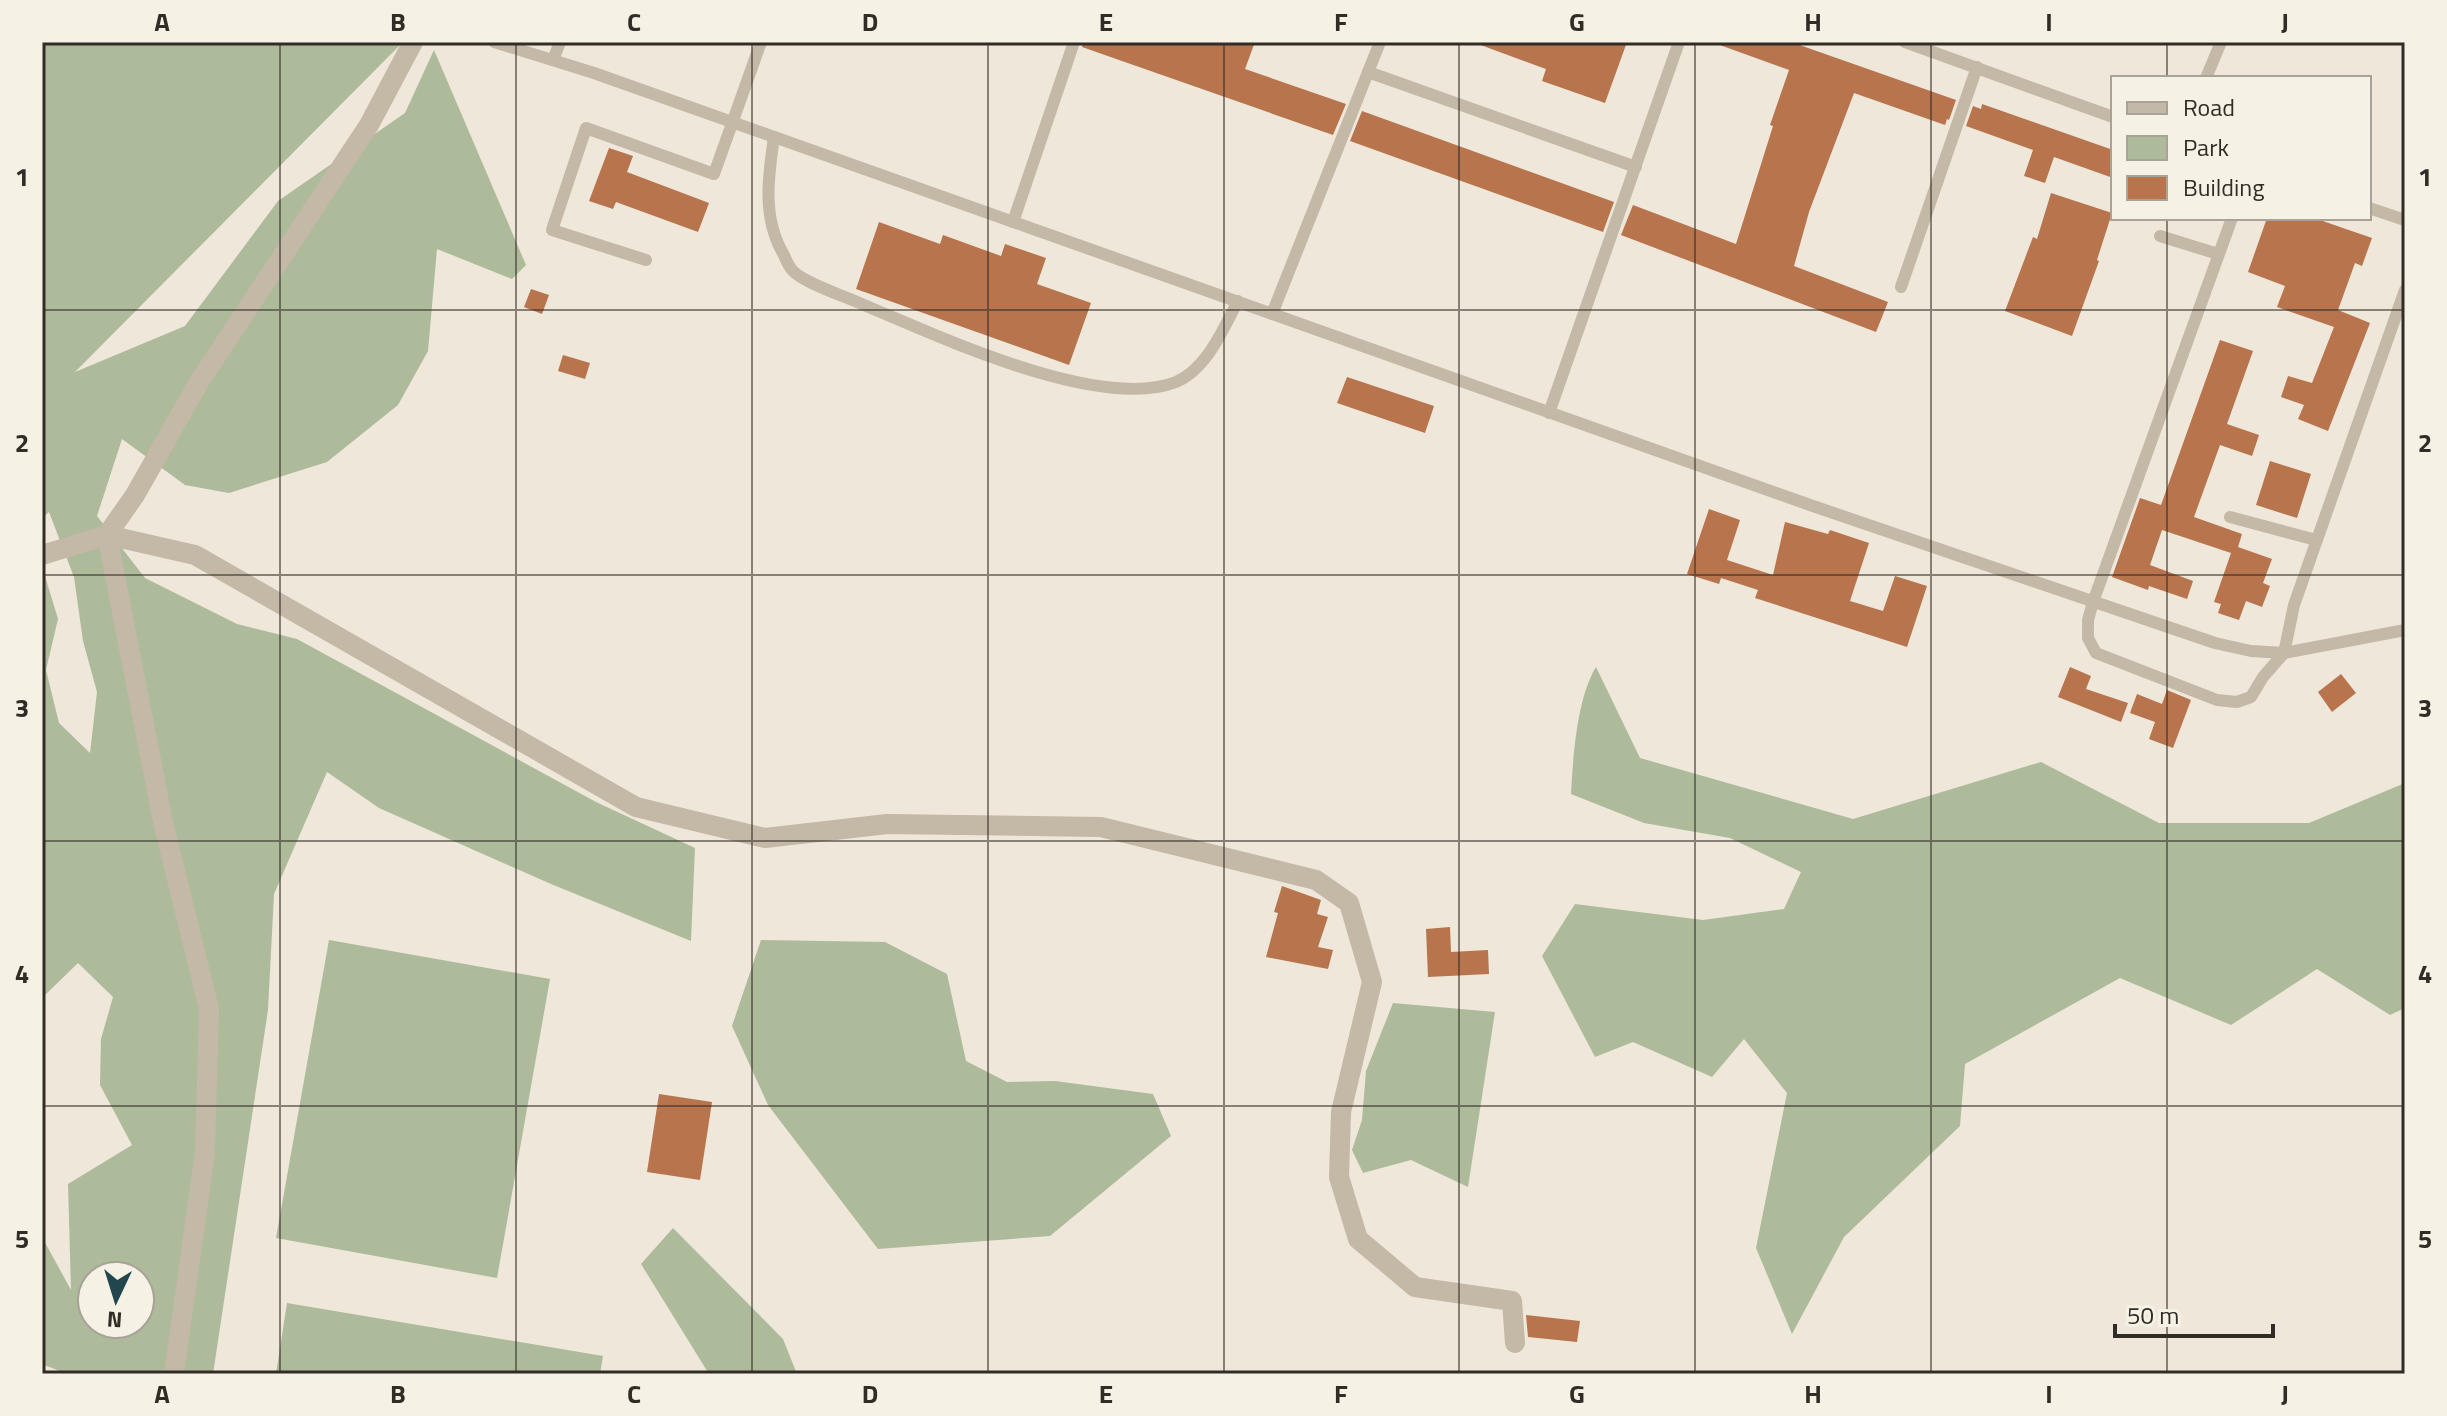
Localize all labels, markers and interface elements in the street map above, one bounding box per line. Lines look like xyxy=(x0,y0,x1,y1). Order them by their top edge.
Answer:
text: A xyxy=(154,2,170,41)
text: B xyxy=(390,2,406,41)
text: C xyxy=(627,2,641,41)
text: D xyxy=(862,2,878,41)
text: E xyxy=(1099,2,1113,41)
text: F xyxy=(1334,2,1348,41)
text: G xyxy=(1569,2,1585,41)
text: H xyxy=(1804,2,1822,41)
text: I xyxy=(2045,2,2053,41)
text: J xyxy=(2281,2,2289,41)
legend xyxy=(2111,76,2371,220)
text: Road xyxy=(2183,89,2235,125)
text: Park xyxy=(2183,129,2229,165)
text: 1 xyxy=(15,157,29,196)
text: 1 xyxy=(2418,157,2432,196)
text: Building xyxy=(2183,169,2265,205)
text: 2 xyxy=(15,423,29,462)
text: 2 xyxy=(2418,423,2432,462)
text: 3 xyxy=(15,688,29,727)
text: 3 xyxy=(2418,688,2432,727)
text: 4 xyxy=(15,954,29,993)
text: 4 xyxy=(2418,954,2432,993)
text: 5 xyxy=(15,1219,29,1258)
text: 5 xyxy=(2418,1219,2432,1258)
north arrow xyxy=(76,1260,156,1340)
scale bar xyxy=(2115,1288,2273,1338)
text: 50 m xyxy=(2127,1297,2179,1333)
text: N xyxy=(106,1302,123,1337)
text: A xyxy=(154,1374,170,1413)
text: B xyxy=(390,1374,406,1413)
text: C xyxy=(627,1374,641,1413)
text: D xyxy=(862,1374,878,1413)
text: E xyxy=(1099,1374,1113,1413)
text: F xyxy=(1334,1374,1348,1413)
text: G xyxy=(1569,1374,1585,1413)
text: H xyxy=(1804,1374,1822,1413)
text: I xyxy=(2045,1374,2053,1413)
text: J xyxy=(2281,1374,2289,1413)

